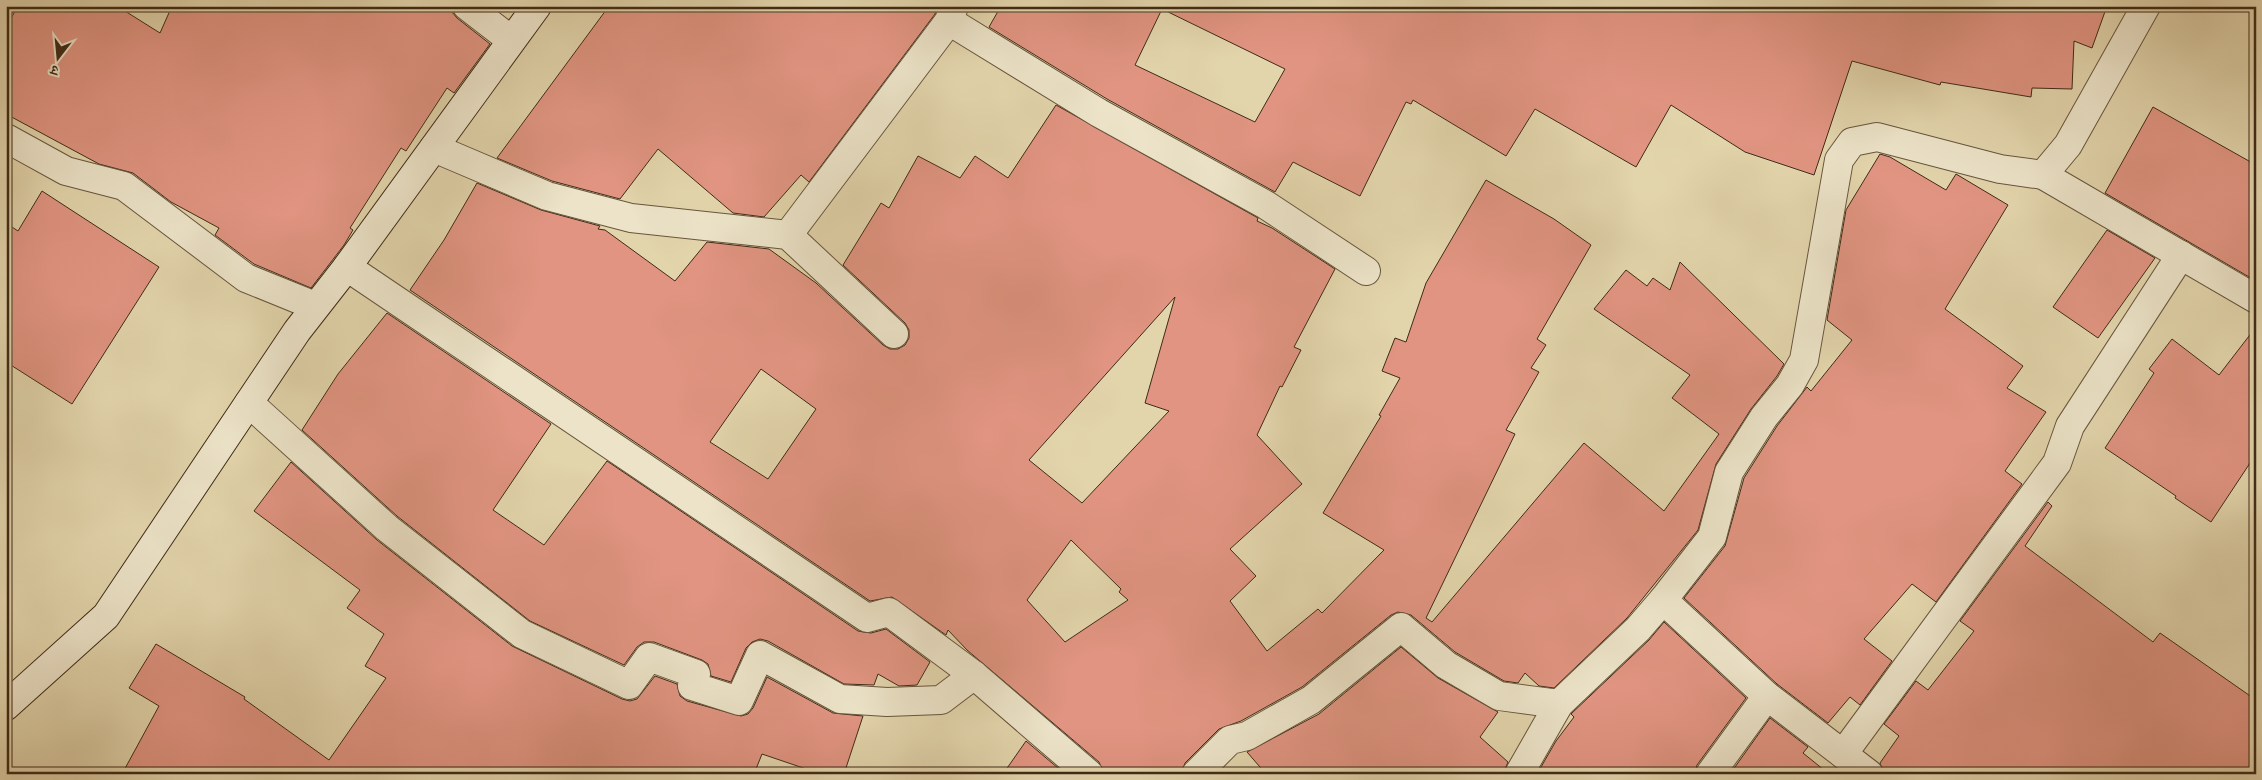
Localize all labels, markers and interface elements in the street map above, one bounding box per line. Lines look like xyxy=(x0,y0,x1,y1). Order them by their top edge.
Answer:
north arrow xyxy=(32,32,82,82)
text: उ xyxy=(48,61,61,79)

